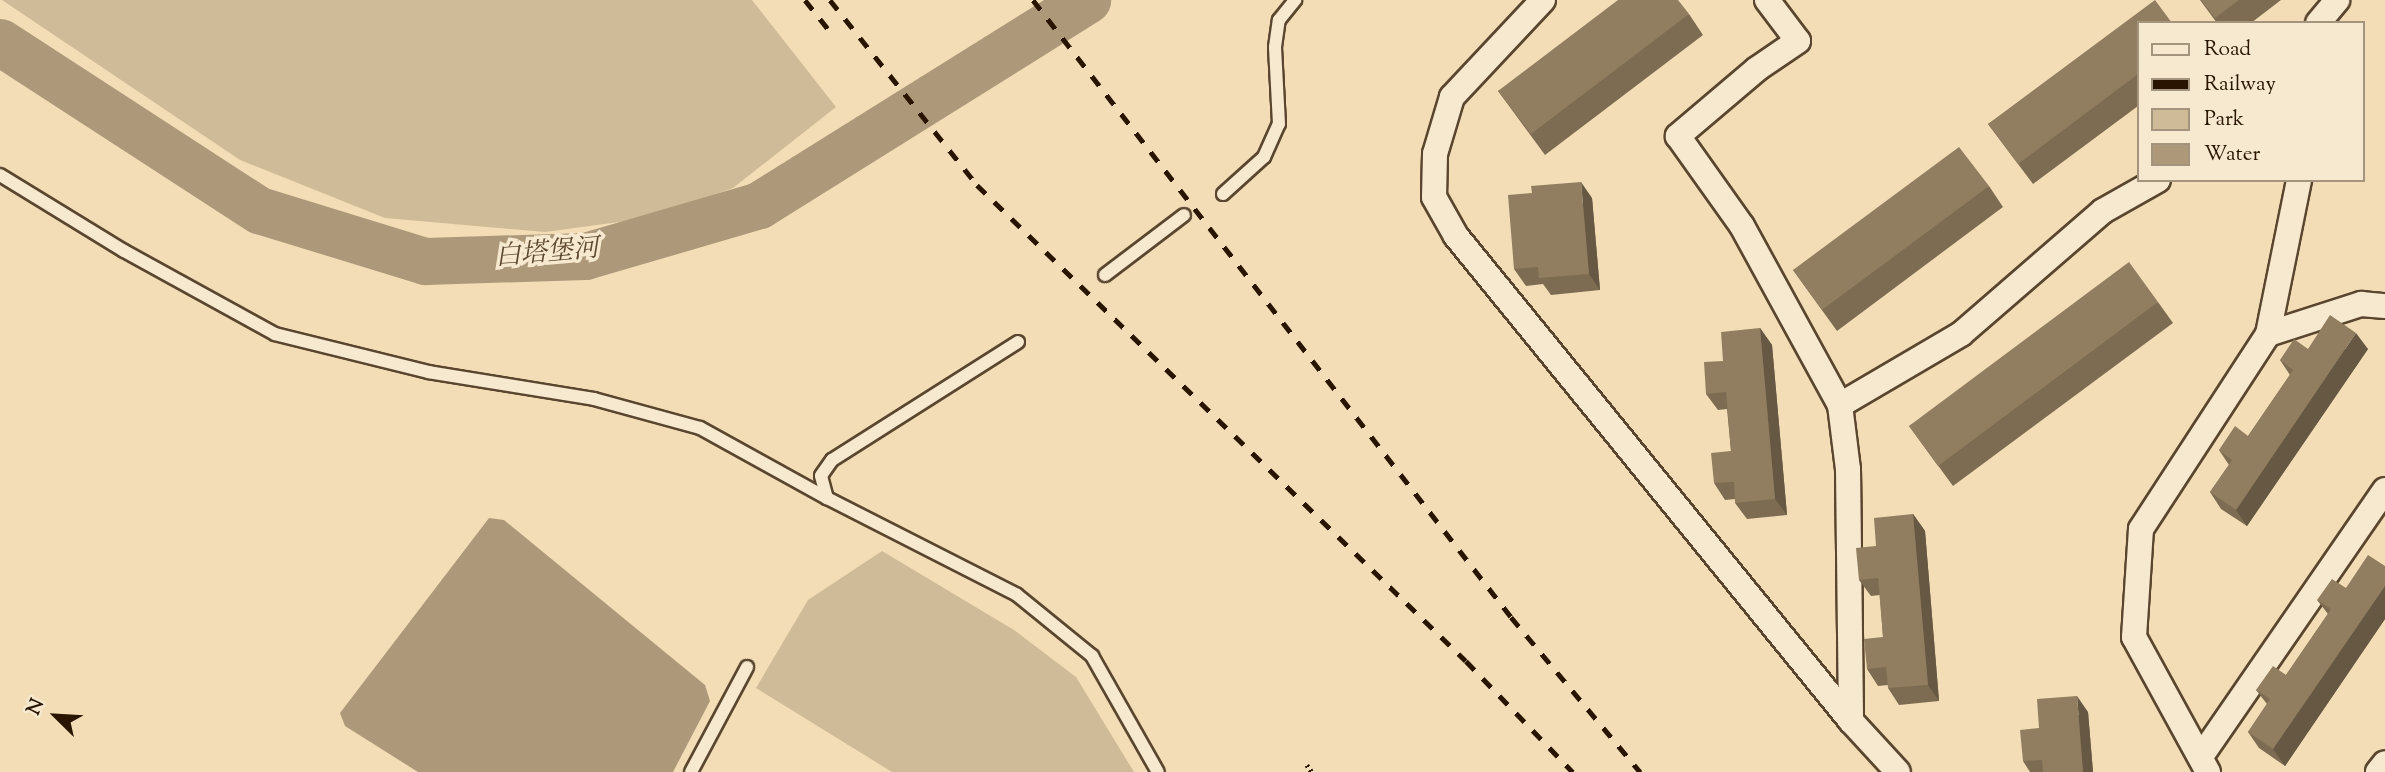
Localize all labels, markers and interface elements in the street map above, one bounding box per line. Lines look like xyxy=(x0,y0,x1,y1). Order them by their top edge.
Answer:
legend xyxy=(2136,21,2364,182)
text: Road xyxy=(2204,35,2251,65)
text: Railway xyxy=(2204,70,2276,100)
text: Park xyxy=(2204,105,2244,135)
text: Water xyxy=(2204,140,2260,170)
water label: 白塔堡河 xyxy=(494,234,600,274)
north arrow xyxy=(21,681,91,751)
text: N xyxy=(21,695,52,720)

